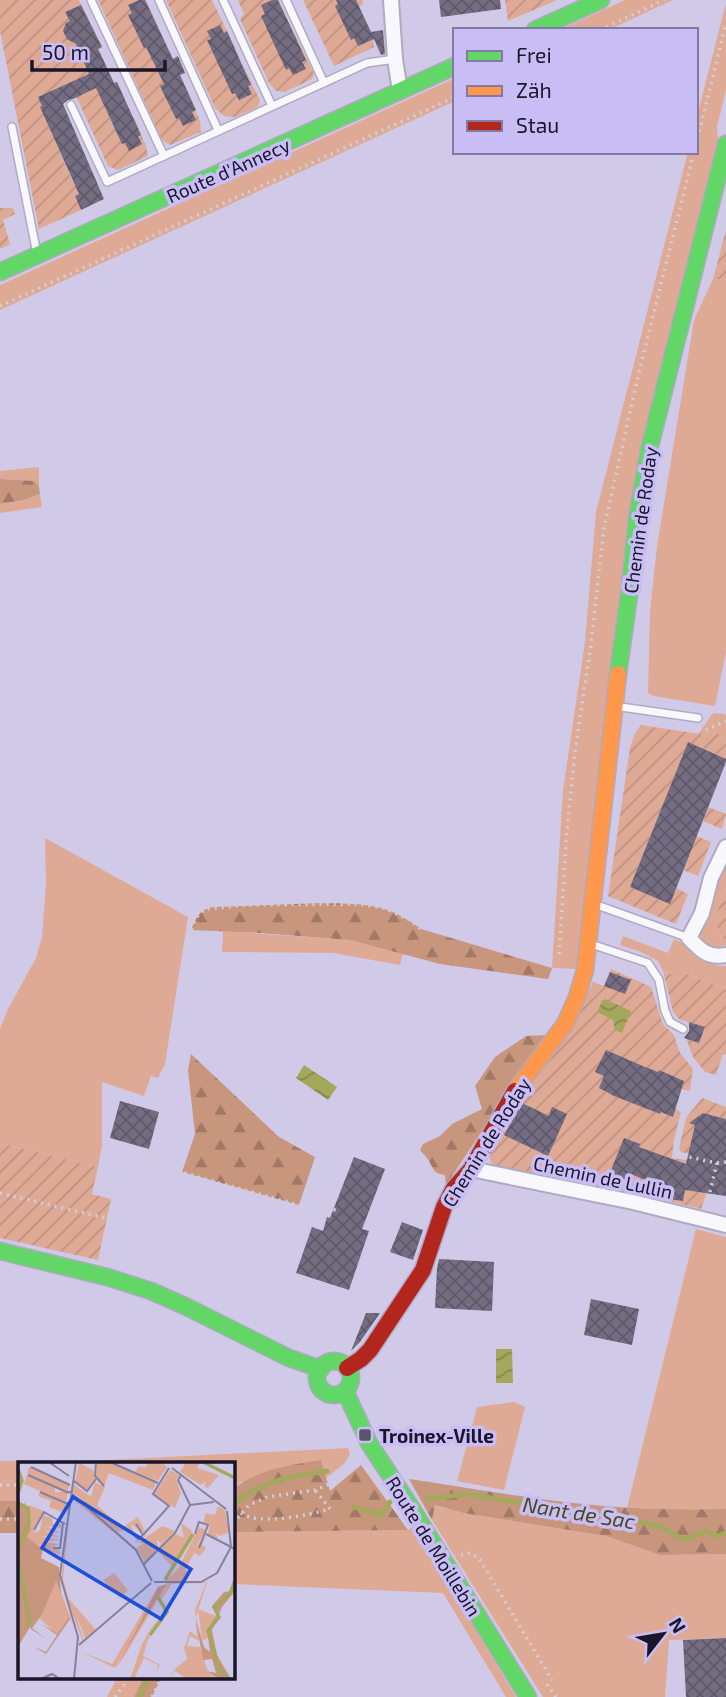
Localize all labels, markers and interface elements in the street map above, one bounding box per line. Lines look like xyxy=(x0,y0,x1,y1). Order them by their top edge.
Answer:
scale bar xyxy=(32,28,164,72)
legend xyxy=(453,28,698,154)
text: 50 m xyxy=(42,39,89,64)
text: Frei xyxy=(516,42,552,67)
text: Zäh xyxy=(516,77,552,102)
text: Stau xyxy=(516,112,559,137)
street label: Route d'Annecy xyxy=(163,133,293,207)
street label: Chemin de Roday xyxy=(618,445,662,595)
street label: Chemin de Roday xyxy=(437,1073,535,1211)
street label: Chemin de Lullin xyxy=(531,1151,675,1203)
place label: Troinex-Ville xyxy=(379,1424,494,1447)
marker: Troinex-Ville xyxy=(357,1427,373,1443)
inset map xyxy=(18,1462,234,1680)
street label: Route de Moillebin xyxy=(382,1472,486,1620)
water label: Nant de Sac xyxy=(521,1491,637,1533)
north arrow xyxy=(628,1599,698,1669)
text: N xyxy=(665,1613,691,1637)

